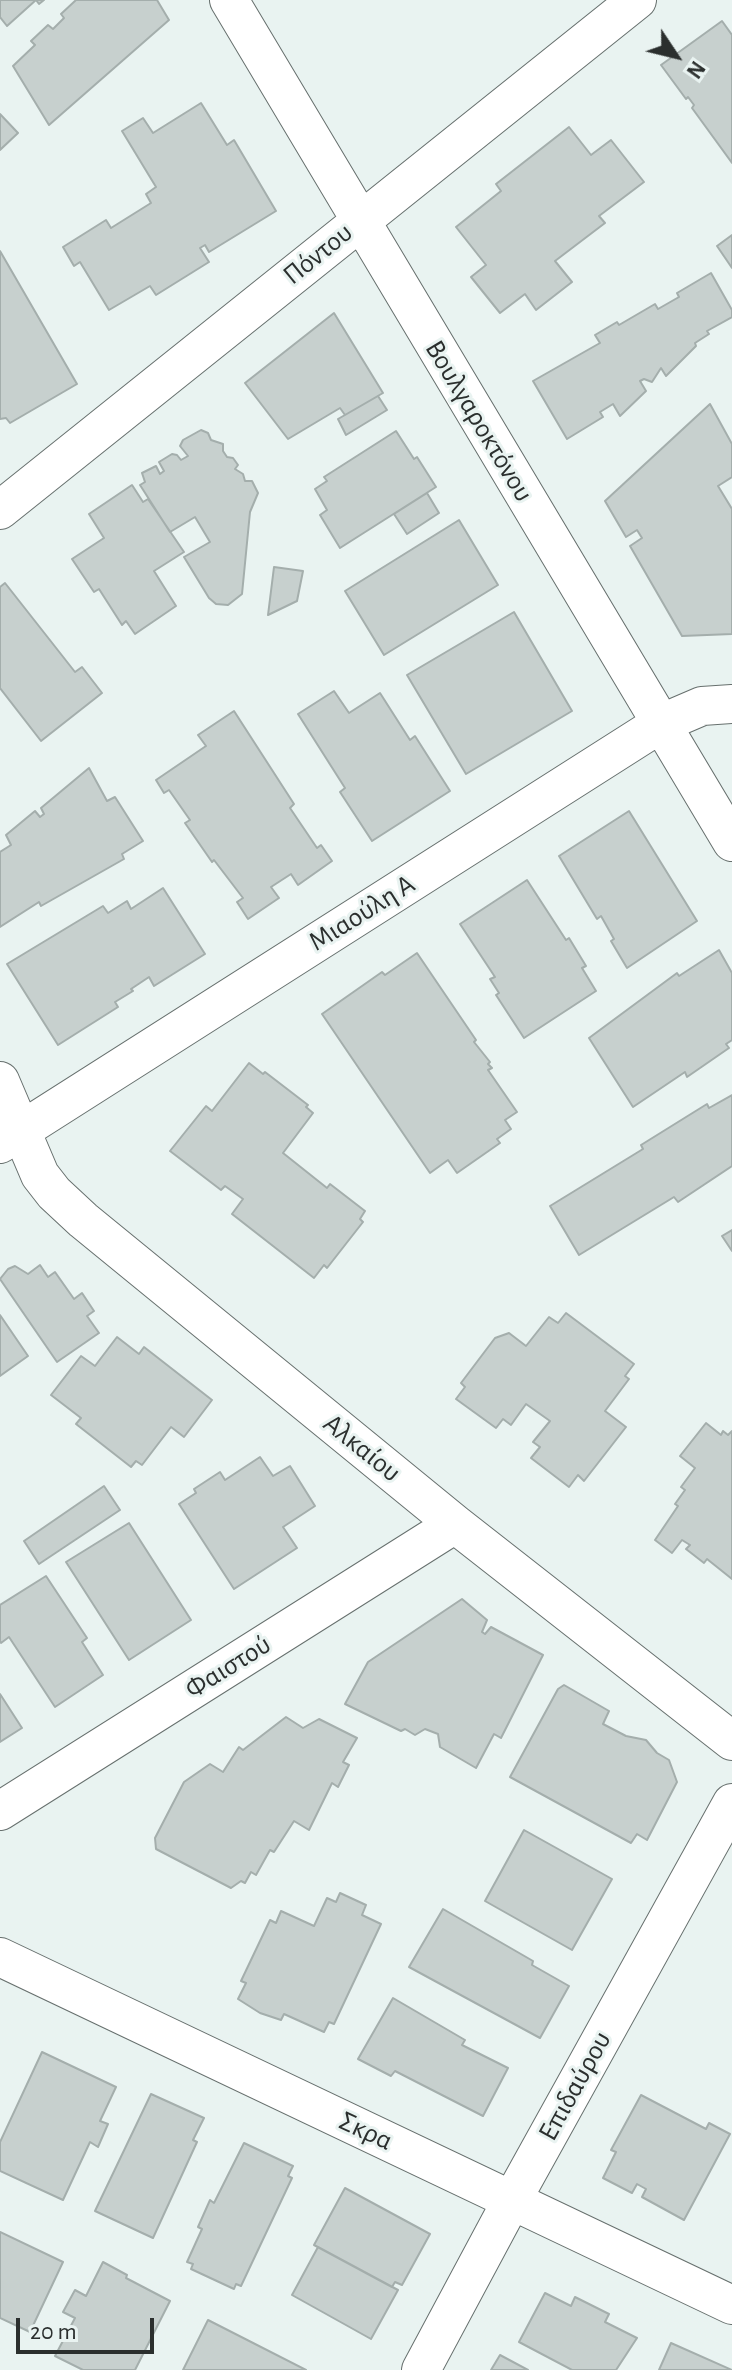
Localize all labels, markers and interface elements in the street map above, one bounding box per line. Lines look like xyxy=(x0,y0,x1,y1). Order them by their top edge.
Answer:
north arrow xyxy=(636,16,716,96)
text: N xyxy=(682,57,709,82)
street label: Πόντου xyxy=(276,216,360,292)
street label: Βουλγαροκτόνου xyxy=(418,334,540,508)
street label: Μιαούλη Α xyxy=(303,867,421,959)
street label: Αλκαίου xyxy=(317,1407,407,1489)
street label: Φαιστού xyxy=(179,1628,277,1706)
street label: Επιδαύρου xyxy=(531,2025,619,2147)
street label: Σκρα xyxy=(334,2104,398,2158)
scale bar xyxy=(20,2302,158,2352)
text: 20 m xyxy=(30,2320,77,2344)

